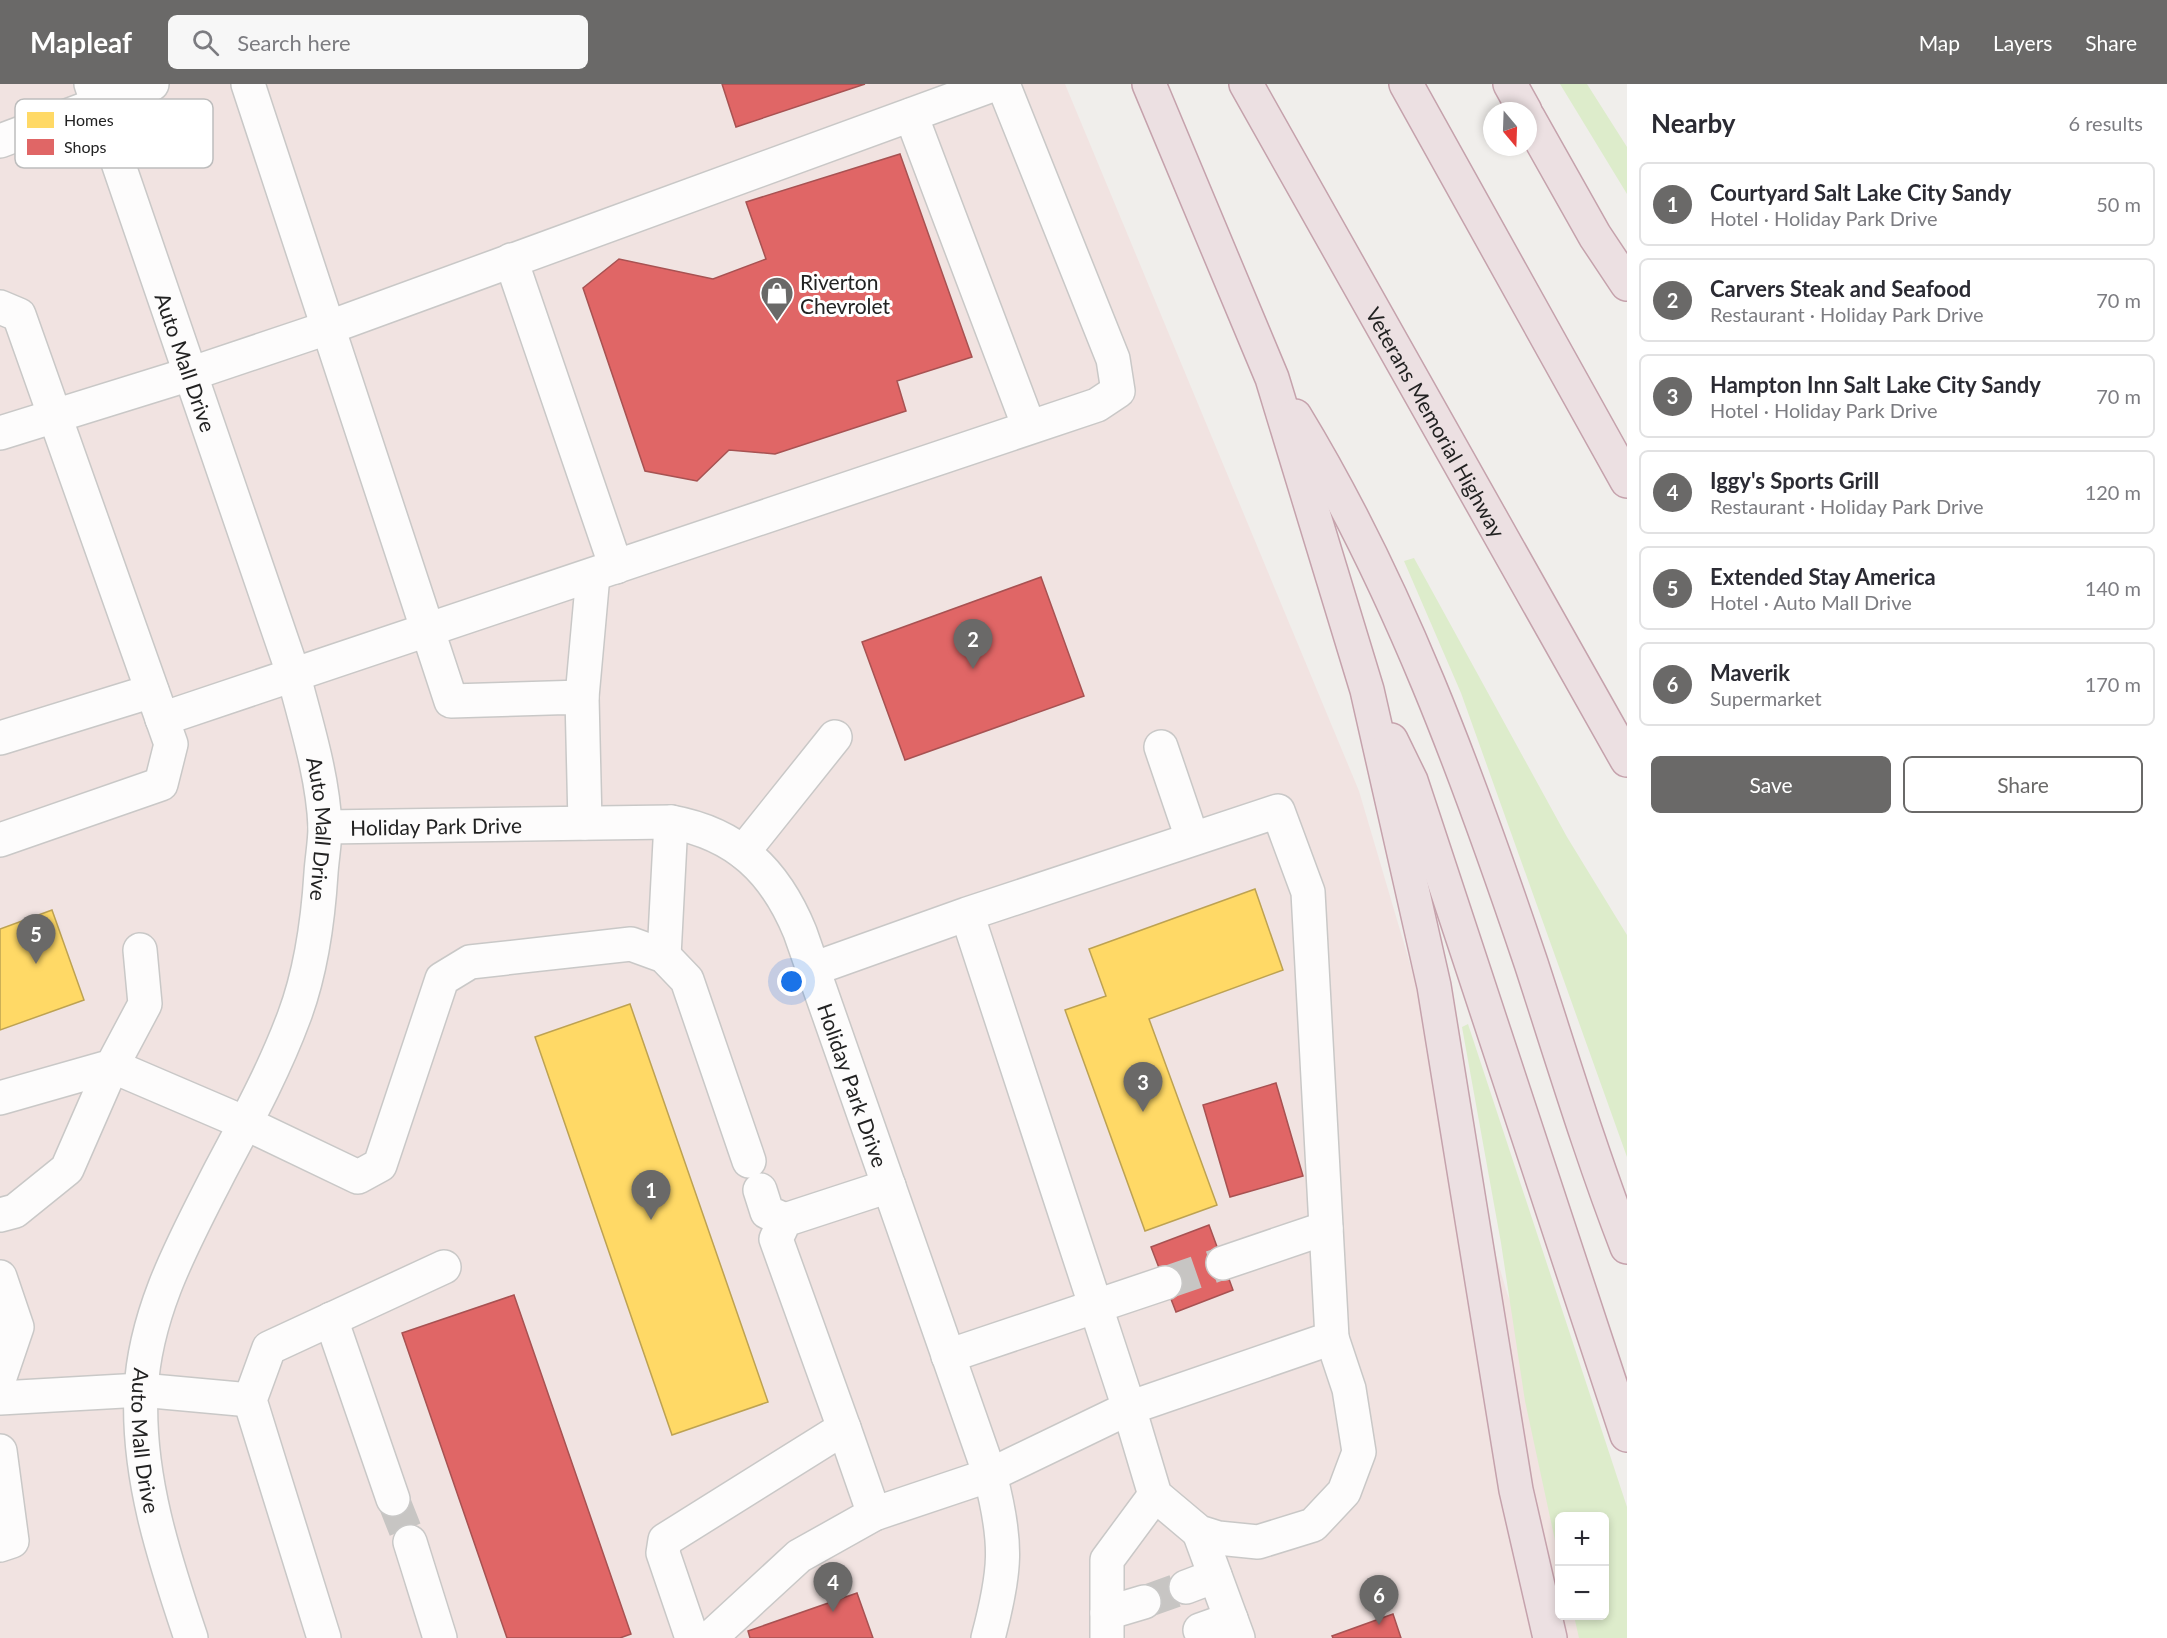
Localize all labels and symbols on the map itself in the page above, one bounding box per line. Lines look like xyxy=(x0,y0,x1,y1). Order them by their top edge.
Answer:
legend xyxy=(15,99,213,168)
north arrow xyxy=(1483,102,1537,156)
text: Homes xyxy=(64,110,114,129)
text: Shops xyxy=(64,137,107,156)
place label: Riverton Chevrolet xyxy=(800,269,891,318)
shop icon: Riverton Chevrolet xyxy=(759,275,795,322)
street label: Auto Mall Drive xyxy=(151,289,222,435)
street label: Veterans Memorial Highway xyxy=(1362,302,1511,542)
pin: 2 xyxy=(954,620,992,669)
street label: Auto Mall Drive xyxy=(303,754,338,902)
street label: Holiday Park Drive xyxy=(350,812,522,839)
pin: 5 xyxy=(16,914,56,964)
your location xyxy=(777,967,806,996)
street label: Holiday Park Drive xyxy=(813,1000,894,1170)
pin: 3 xyxy=(1124,1062,1162,1112)
pin: 1 xyxy=(632,1170,670,1220)
street label: Auto Mall Drive xyxy=(128,1367,166,1515)
pin: 4 xyxy=(814,1562,852,1612)
pin: 6 xyxy=(1360,1576,1398,1625)

